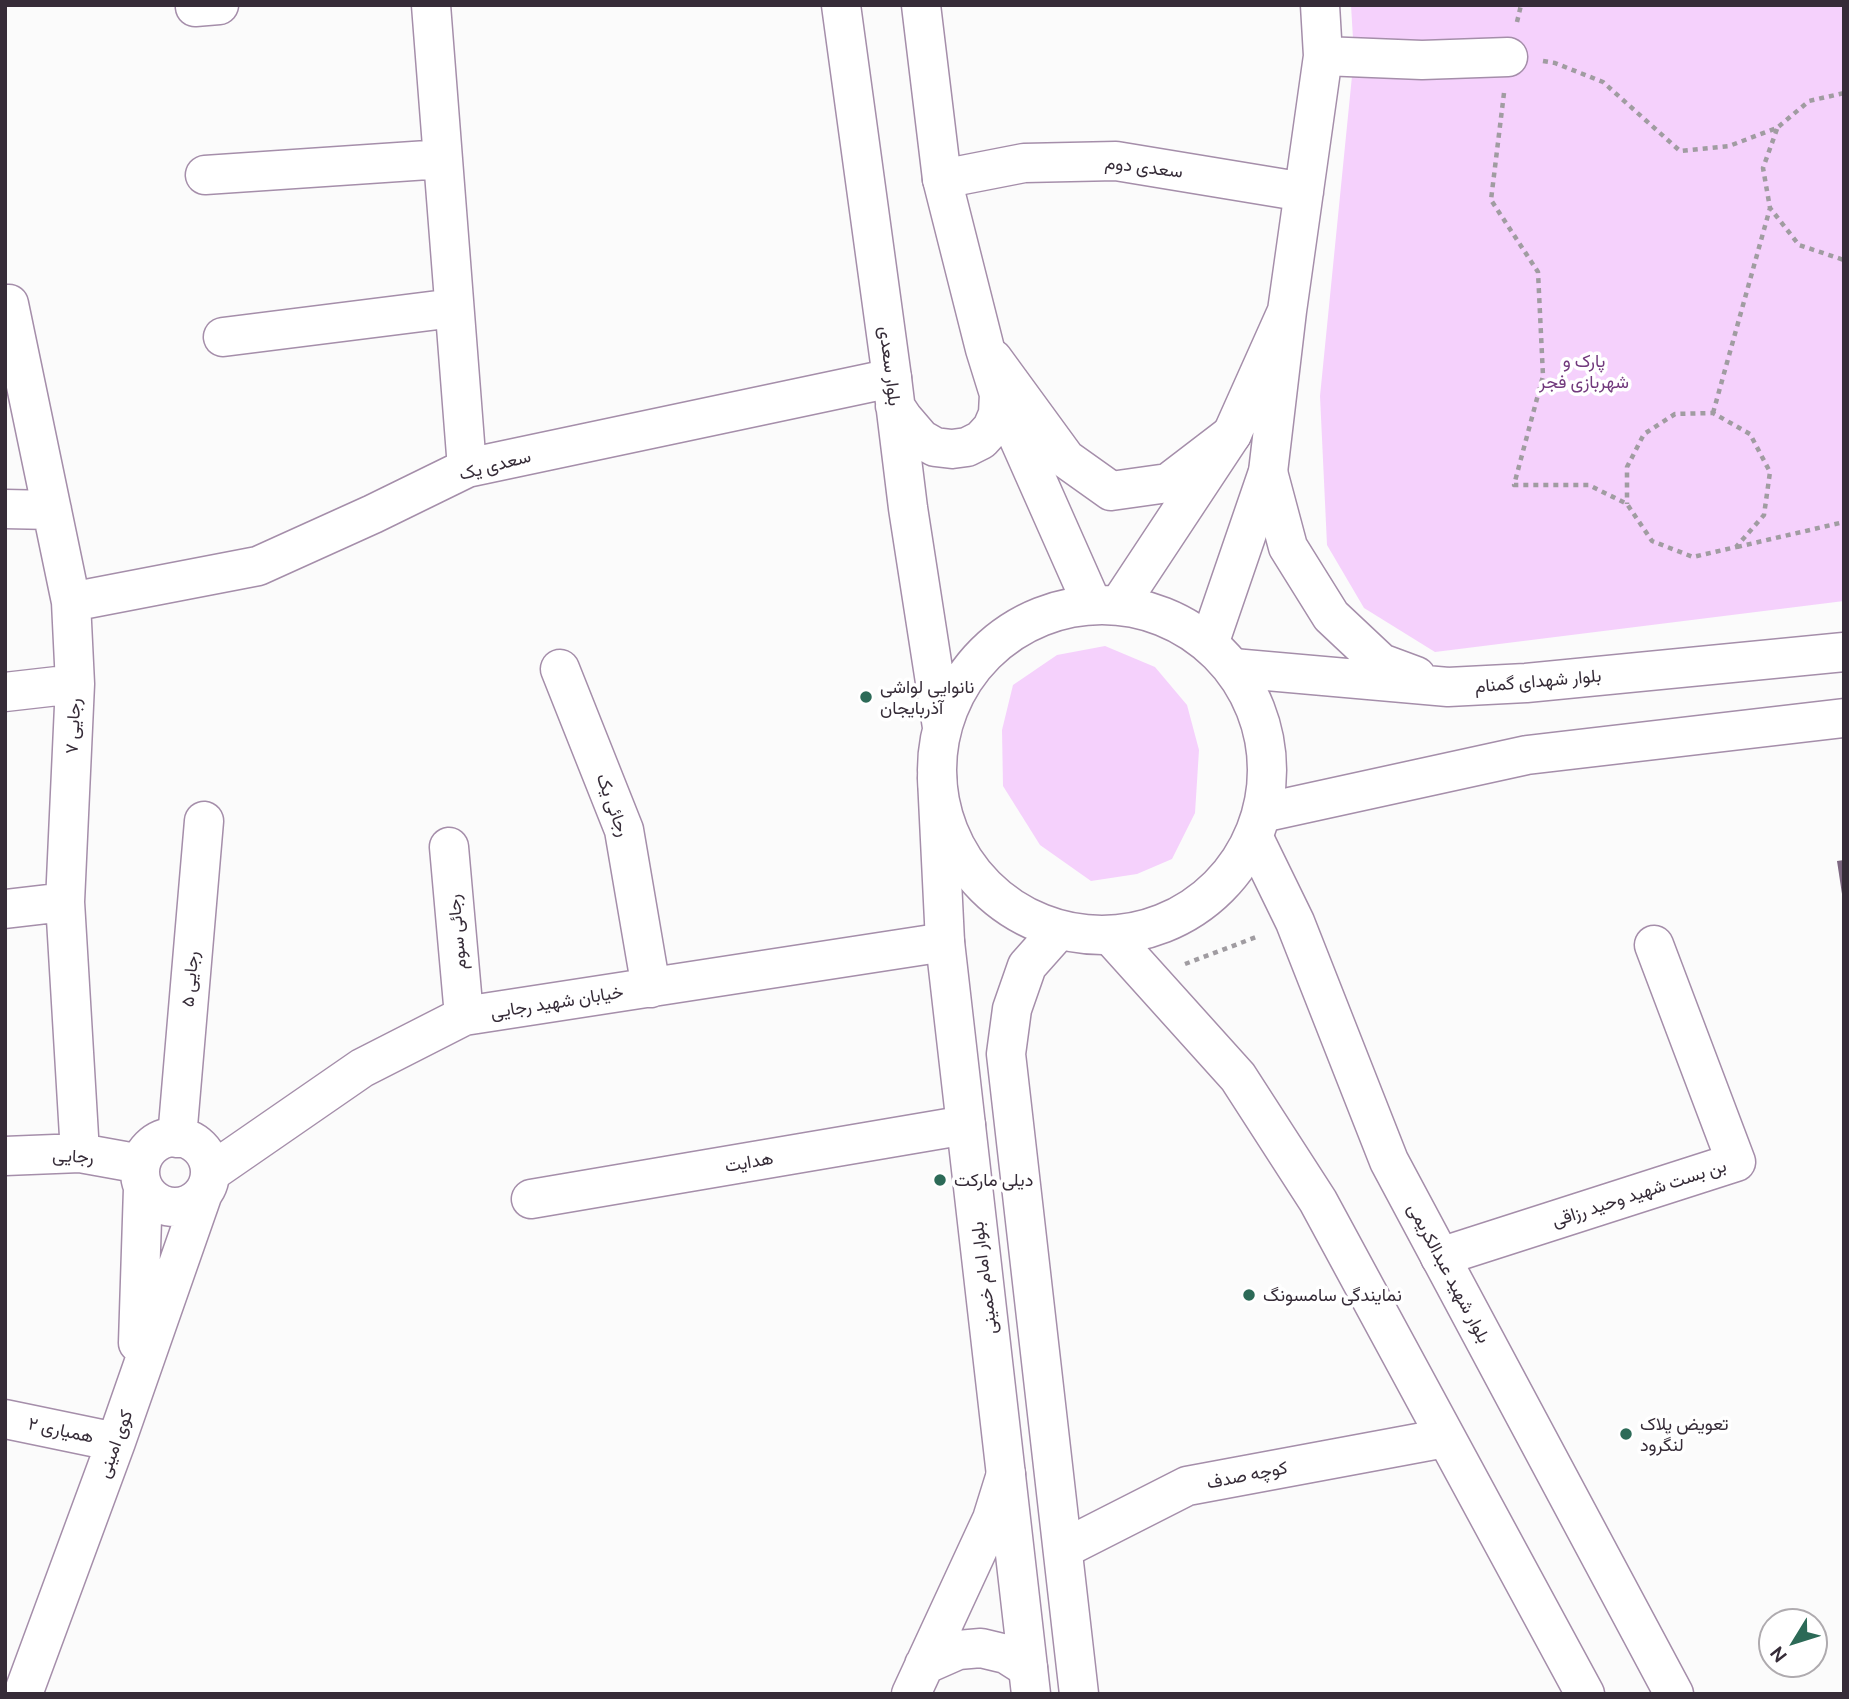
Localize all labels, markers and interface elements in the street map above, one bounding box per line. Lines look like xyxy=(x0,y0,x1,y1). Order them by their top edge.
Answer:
street label: سعدی دوم xyxy=(1104,152,1184,182)
street label: بلوار سعدی xyxy=(874,325,906,407)
park label: پارک و شهربازی فجر xyxy=(1539,350,1629,392)
street label: سعدی یک xyxy=(457,445,533,485)
street label: بلوار شهدای گمنام xyxy=(1474,665,1602,697)
place label: نانوایی لواشی آذربایجان xyxy=(880,676,974,718)
marker: نانوایی لواشی آذربایجان xyxy=(858,689,874,705)
street label: رجایی ۷ xyxy=(61,697,85,755)
street label: رجائی یک xyxy=(592,771,634,839)
street label: رجائی سوم xyxy=(443,893,471,971)
street label: رجایی ۵ xyxy=(177,950,203,1008)
street label: خیابان شهید رجایی xyxy=(489,981,625,1023)
street label: رجایی xyxy=(52,1144,94,1168)
street label: هدایت xyxy=(723,1147,775,1177)
street label: بن بست شهید وحید رزاقی xyxy=(1549,1155,1729,1231)
place label: دیلی مارکت xyxy=(954,1169,1033,1191)
marker: دیلی مارکت xyxy=(932,1172,948,1188)
street label: بلوار شهید عبدالکریمی xyxy=(1403,1199,1495,1347)
street label: بلوار امام خمینی xyxy=(966,1220,1002,1336)
place label: نمایندگی سامسونگ xyxy=(1263,1284,1402,1306)
marker: نمایندگی سامسونگ xyxy=(1241,1287,1257,1303)
street label: کوی امینی xyxy=(93,1407,137,1481)
street label: همیاری ۲ xyxy=(26,1413,96,1447)
place label: تعویض پلاک لنگرود xyxy=(1640,1413,1729,1456)
marker: تعویض پلاک لنگرود xyxy=(1618,1426,1634,1442)
street label: کوچه صدف xyxy=(1205,1457,1289,1493)
north arrow xyxy=(1758,1608,1828,1678)
text: N xyxy=(1765,1642,1791,1667)

